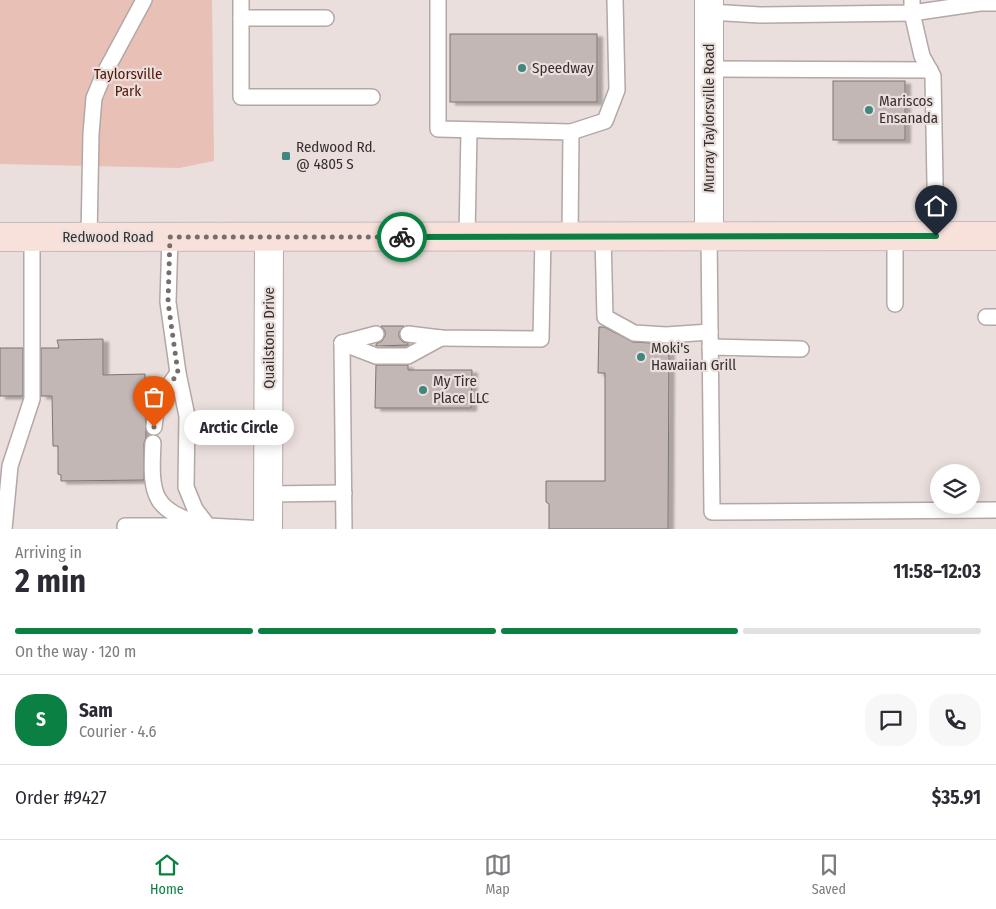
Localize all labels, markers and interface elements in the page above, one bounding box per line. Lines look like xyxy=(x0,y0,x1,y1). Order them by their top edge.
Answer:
street label: Murray Taylorsville Road xyxy=(700,43,718,193)
place label: Speedway xyxy=(532,59,594,77)
marker: Speedway xyxy=(516,62,528,74)
park label: Taylorsville Park xyxy=(94,65,162,100)
place label: Mariscos Ensanada xyxy=(879,92,938,127)
marker: Mariscos Ensanada xyxy=(863,104,875,116)
place label: Redwood Rd. @ 4805 S xyxy=(296,138,376,173)
marker: Redwood Rd. @ 4805 S xyxy=(280,150,292,162)
pin xyxy=(915,185,957,236)
icon: home xyxy=(922,192,950,220)
courier xyxy=(377,212,427,262)
icon: bike xyxy=(388,223,416,251)
street label: Redwood Road xyxy=(62,228,154,246)
street label: Quailstone Drive xyxy=(260,287,278,389)
place label: Moki's Hawaiian Grill xyxy=(651,339,736,374)
marker: Moki's Hawaiian Grill xyxy=(635,351,647,363)
place label: My Tire Place LLC xyxy=(433,372,490,407)
pin xyxy=(133,376,175,427)
icon: bag xyxy=(140,383,168,411)
marker: My Tire Place LLC xyxy=(417,384,429,396)
callout: Arctic Circle xyxy=(184,410,294,444)
text: Arctic Circle xyxy=(200,418,278,437)
map controls xyxy=(930,464,980,514)
button: layers xyxy=(930,464,980,514)
text: Arriving in xyxy=(15,543,82,562)
text: 11:58–12:03 xyxy=(893,560,981,583)
text: 2 min xyxy=(15,562,86,600)
text: On the way · 120 m xyxy=(15,642,136,661)
button: chat xyxy=(865,694,917,746)
button: phone xyxy=(929,694,981,746)
text: Sam xyxy=(79,699,113,722)
text: S xyxy=(36,708,46,731)
text: Courier · 4.6 xyxy=(79,722,157,741)
text: Order #9427 xyxy=(15,786,107,809)
text: $35.91 xyxy=(932,786,981,809)
tab: Home xyxy=(150,851,184,898)
tab: Map xyxy=(484,851,512,898)
tab: Saved xyxy=(812,851,846,898)

